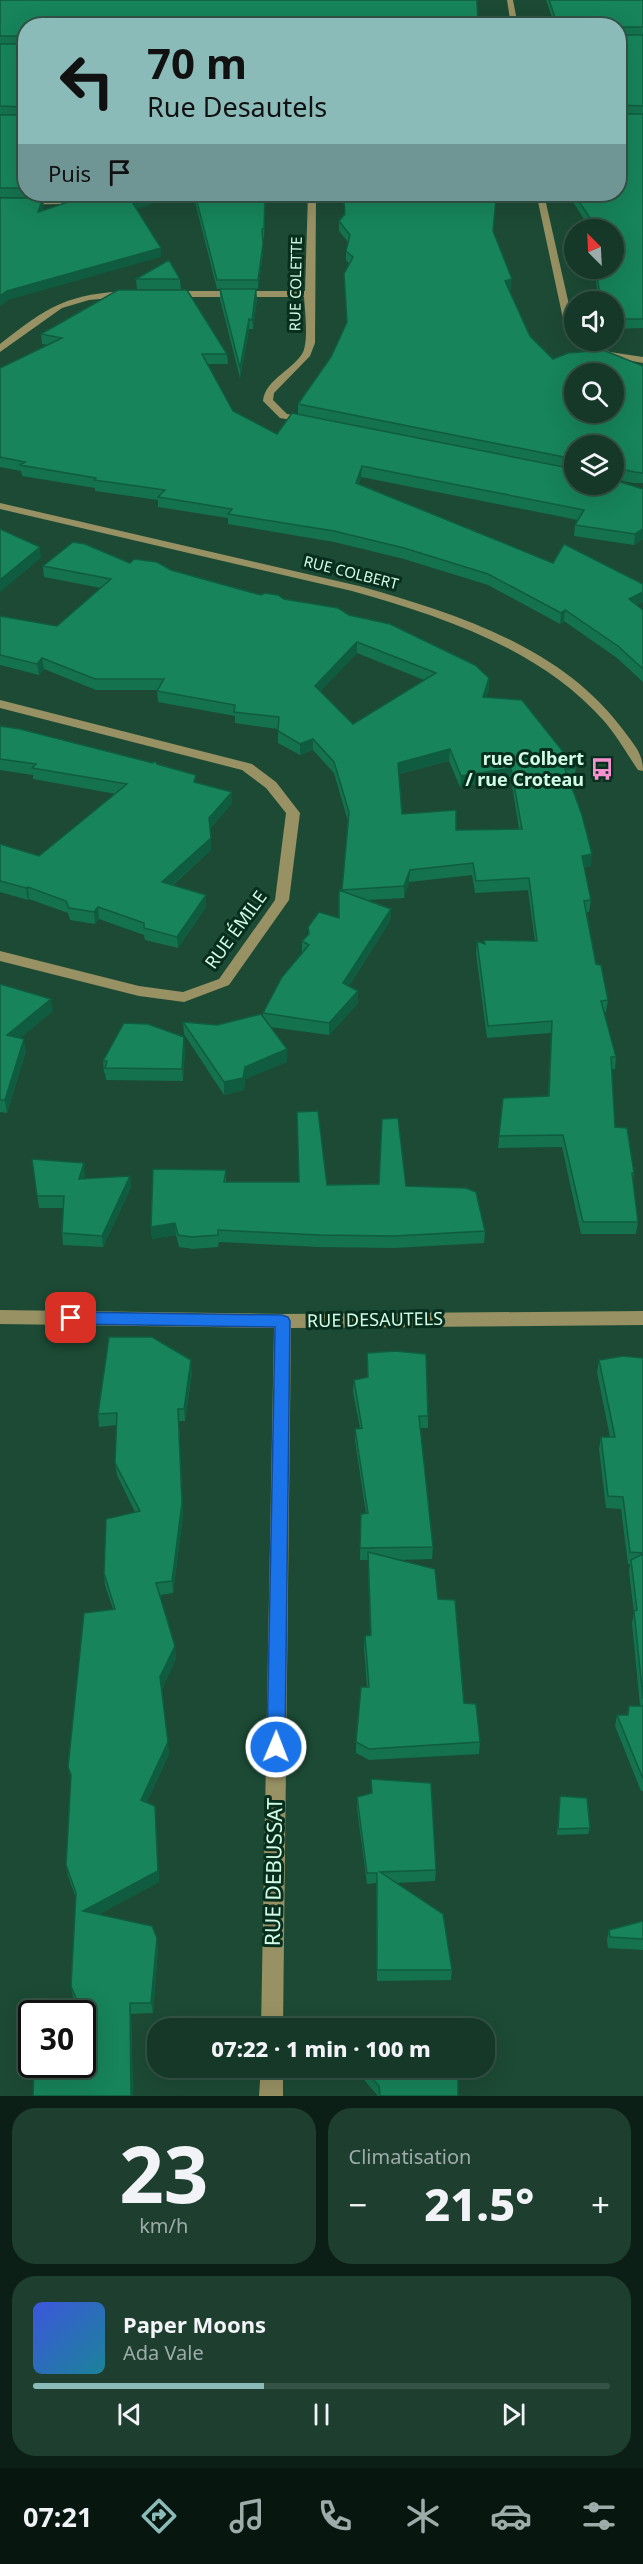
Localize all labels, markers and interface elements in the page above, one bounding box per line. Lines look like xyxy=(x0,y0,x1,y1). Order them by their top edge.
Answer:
text: 70 m xyxy=(147,34,247,91)
icon: left xyxy=(48,42,126,120)
text: Rue Desautels xyxy=(147,88,327,125)
icon: arrive xyxy=(103,156,136,189)
text: Puis xyxy=(48,158,91,188)
north arrow xyxy=(564,219,624,279)
map controls xyxy=(564,219,624,495)
street label: RUE COLETTE xyxy=(284,236,306,332)
button: sound xyxy=(564,291,624,351)
button: search xyxy=(564,363,624,423)
button: layers xyxy=(564,435,624,495)
street label: RUE COLBERT xyxy=(302,551,401,594)
place label: rue Colbert / rue Croteau xyxy=(465,746,584,791)
bus stop icon: rue Colbert / rue Croteau xyxy=(589,756,615,782)
street label: RUE ÉMILE xyxy=(199,886,272,973)
pin xyxy=(45,1292,96,1343)
icon: arrive xyxy=(54,1301,87,1334)
street label: RUE DESAUTELS xyxy=(307,1306,443,1332)
position arrow xyxy=(244,1715,308,1779)
street label: RUE DEBUSSAT xyxy=(258,1797,288,1946)
speed limit sign: 30 xyxy=(18,2000,96,2078)
text: 07:22 · 1 min · 100 m xyxy=(211,2033,431,2063)
text: 23 xyxy=(119,2120,208,2226)
text: Climatisation xyxy=(349,2143,471,2170)
text: 21.5° xyxy=(424,2173,534,2234)
text: − xyxy=(349,2182,367,2227)
text: + xyxy=(591,2182,610,2227)
text: km/h xyxy=(139,2212,188,2239)
text: Paper Moons xyxy=(123,2309,266,2339)
text: Ada Vale xyxy=(123,2339,204,2366)
icon: previous xyxy=(113,2398,146,2431)
icon: pause xyxy=(305,2398,338,2431)
icon: next xyxy=(497,2398,530,2431)
icon: directions xyxy=(138,2495,180,2537)
icon: music xyxy=(226,2495,268,2537)
icon: phone xyxy=(314,2495,356,2537)
icon: climate xyxy=(402,2495,444,2537)
icon: car xyxy=(490,2495,532,2537)
icon: filters xyxy=(578,2495,620,2537)
text: 07:21 xyxy=(23,2498,92,2535)

